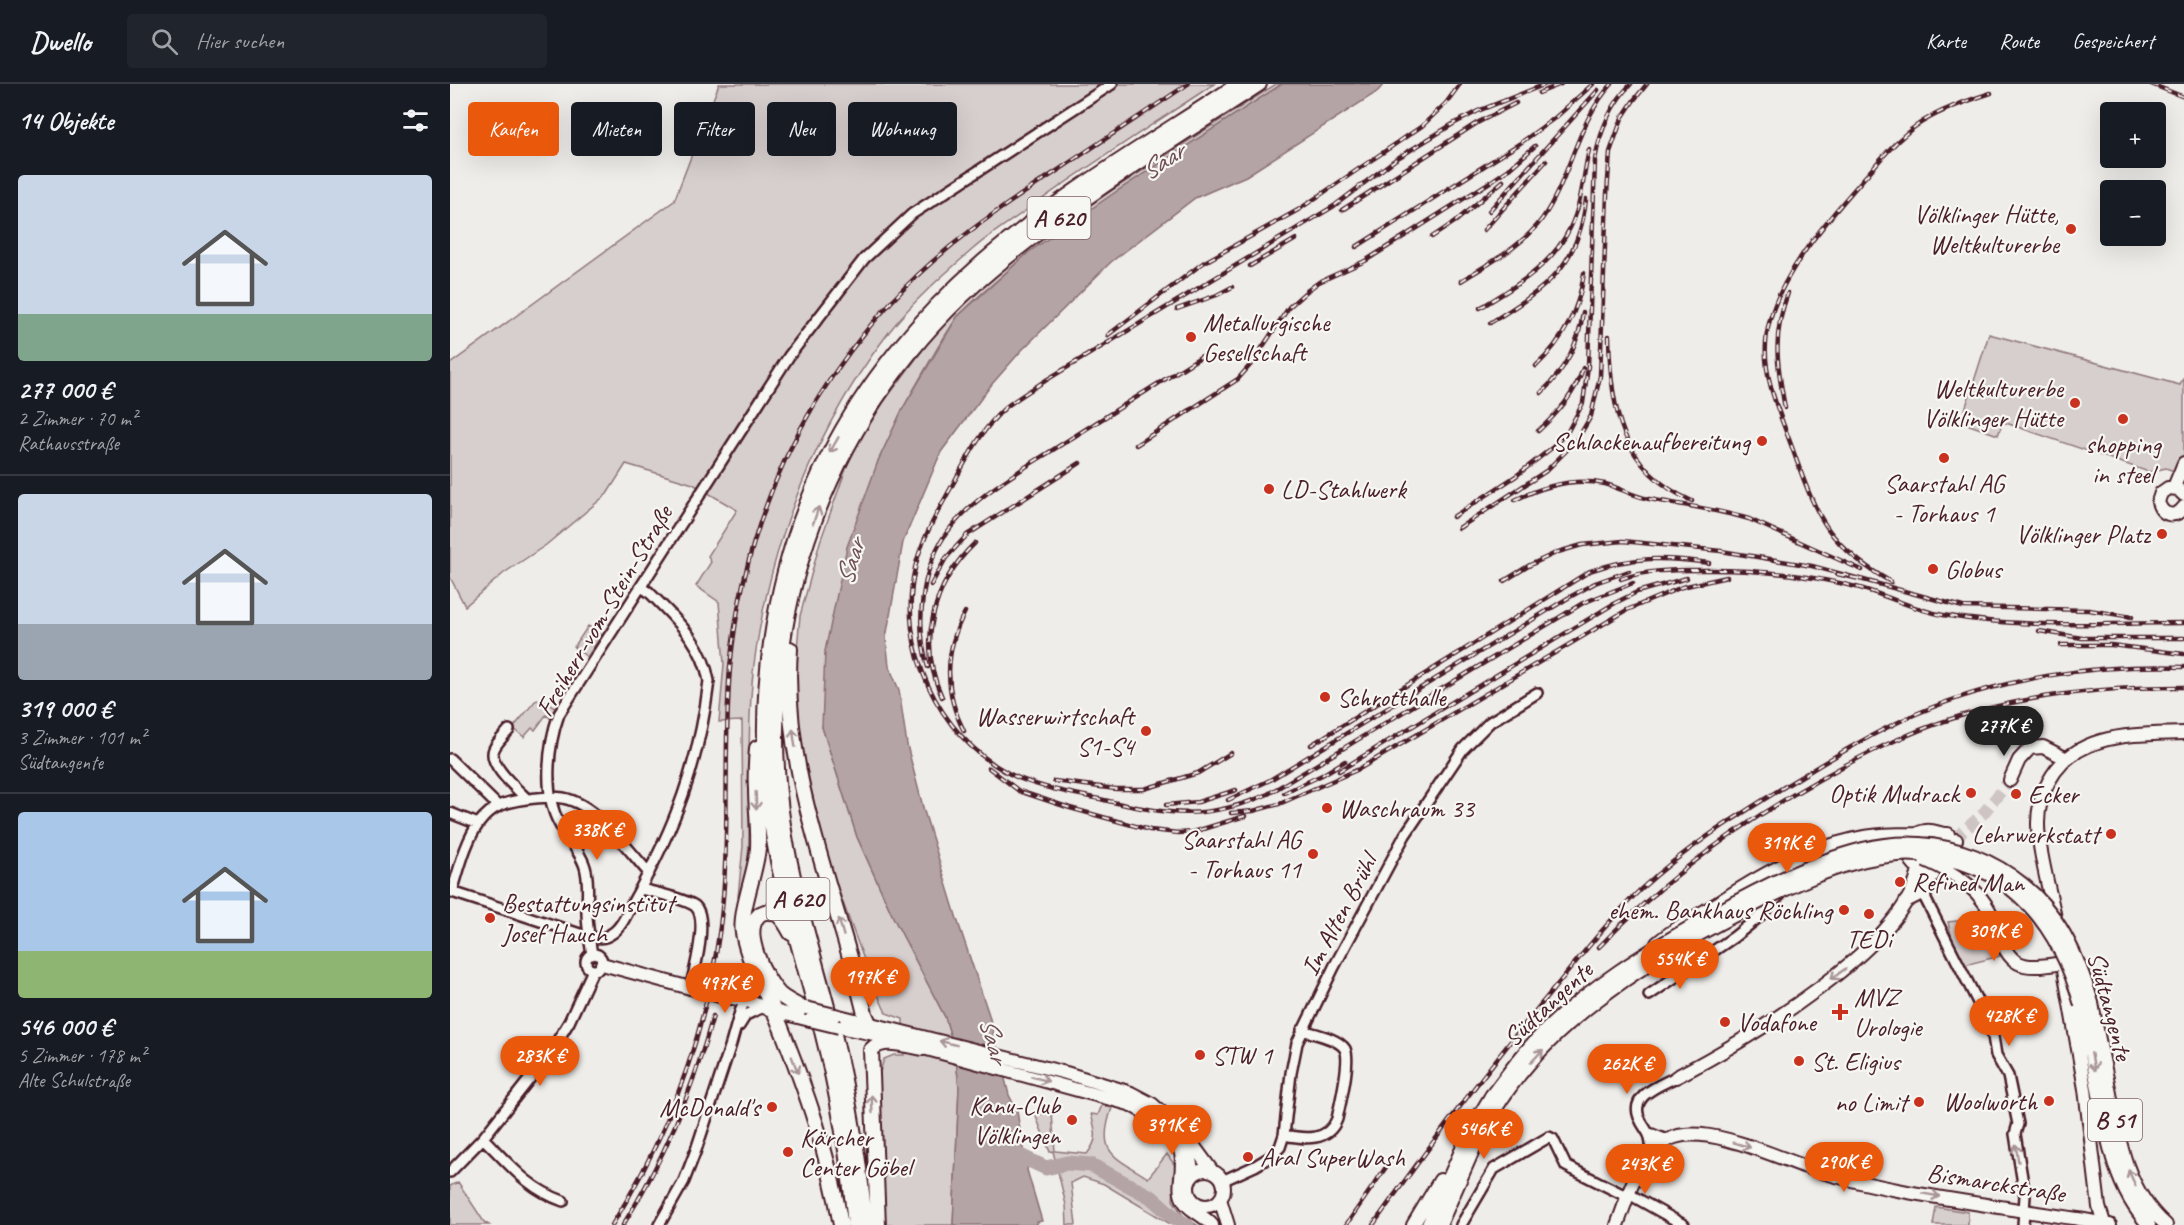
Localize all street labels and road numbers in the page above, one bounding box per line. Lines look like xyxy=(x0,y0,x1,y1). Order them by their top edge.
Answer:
road number: A 620 xyxy=(1028,197,1090,239)
street label: Freiherr-vom-Stein-Straße xyxy=(528,497,681,723)
street label: Im Alten Brühl xyxy=(1293,845,1387,981)
road number: A 620 xyxy=(766,878,830,920)
street label: Südtangente xyxy=(2080,948,2141,1065)
street label: Südtangente xyxy=(1496,953,1601,1054)
road number: B 51 xyxy=(2088,1099,2142,1141)
street label: Bismarckstraße xyxy=(1925,1156,2070,1211)

